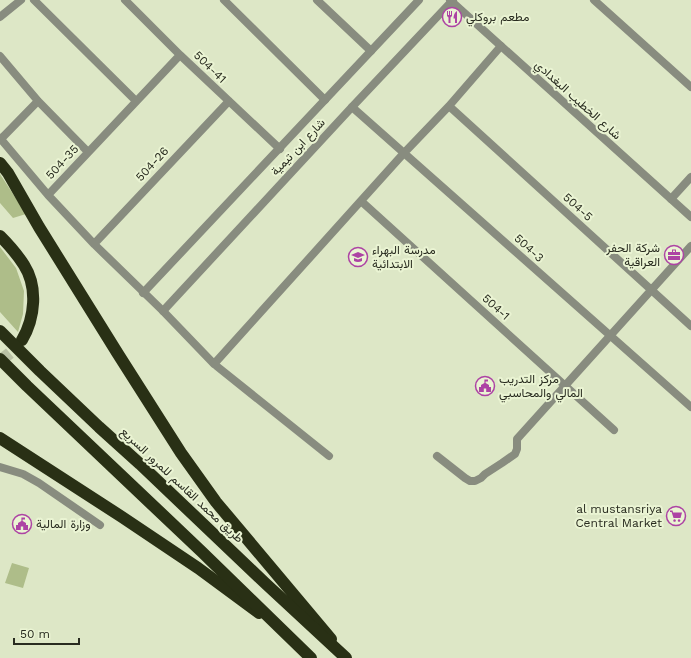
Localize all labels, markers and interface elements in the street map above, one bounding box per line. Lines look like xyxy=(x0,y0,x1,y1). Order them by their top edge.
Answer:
restaurant icon: مطعم بروكلي xyxy=(441,6,463,28)
place label: مطعم بروكلي xyxy=(466,10,529,27)
street label: 504-41 xyxy=(191,48,229,86)
street label: شارع الخطيب البغدادي xyxy=(530,58,624,145)
street label: شارع ابن تيمية xyxy=(268,116,329,180)
street label: 504-35 xyxy=(43,142,81,182)
street label: 504-26 xyxy=(133,144,171,184)
street label: 504-5 xyxy=(560,190,596,224)
street label: 504-3 xyxy=(511,231,547,265)
place label: شركة الحفر العراقية xyxy=(605,241,660,270)
place label: مدرسة البهراء الابتدائية xyxy=(372,243,436,271)
office icon: شركة الحفر العراقية xyxy=(663,244,685,266)
school or university icon: مدرسة البهراء الابتدائية xyxy=(347,246,369,268)
street label: 504-1 xyxy=(479,291,513,323)
place label: مركز التدريب المالي والمحاسبي xyxy=(499,372,583,403)
public building icon: مركز التدريب المالي والمحاسبي xyxy=(474,375,496,397)
street label: طريق محمد القاسم للمرور السريع xyxy=(116,424,246,547)
place label: al mustansriya Central Market xyxy=(575,502,662,530)
supermarket icon: al mustansriya Central Market xyxy=(665,505,687,527)
public building icon: وزارة المالية xyxy=(11,513,33,535)
place label: وزارة المالية xyxy=(36,517,91,532)
scale bar xyxy=(14,620,79,646)
text: 50 m xyxy=(20,627,50,641)

